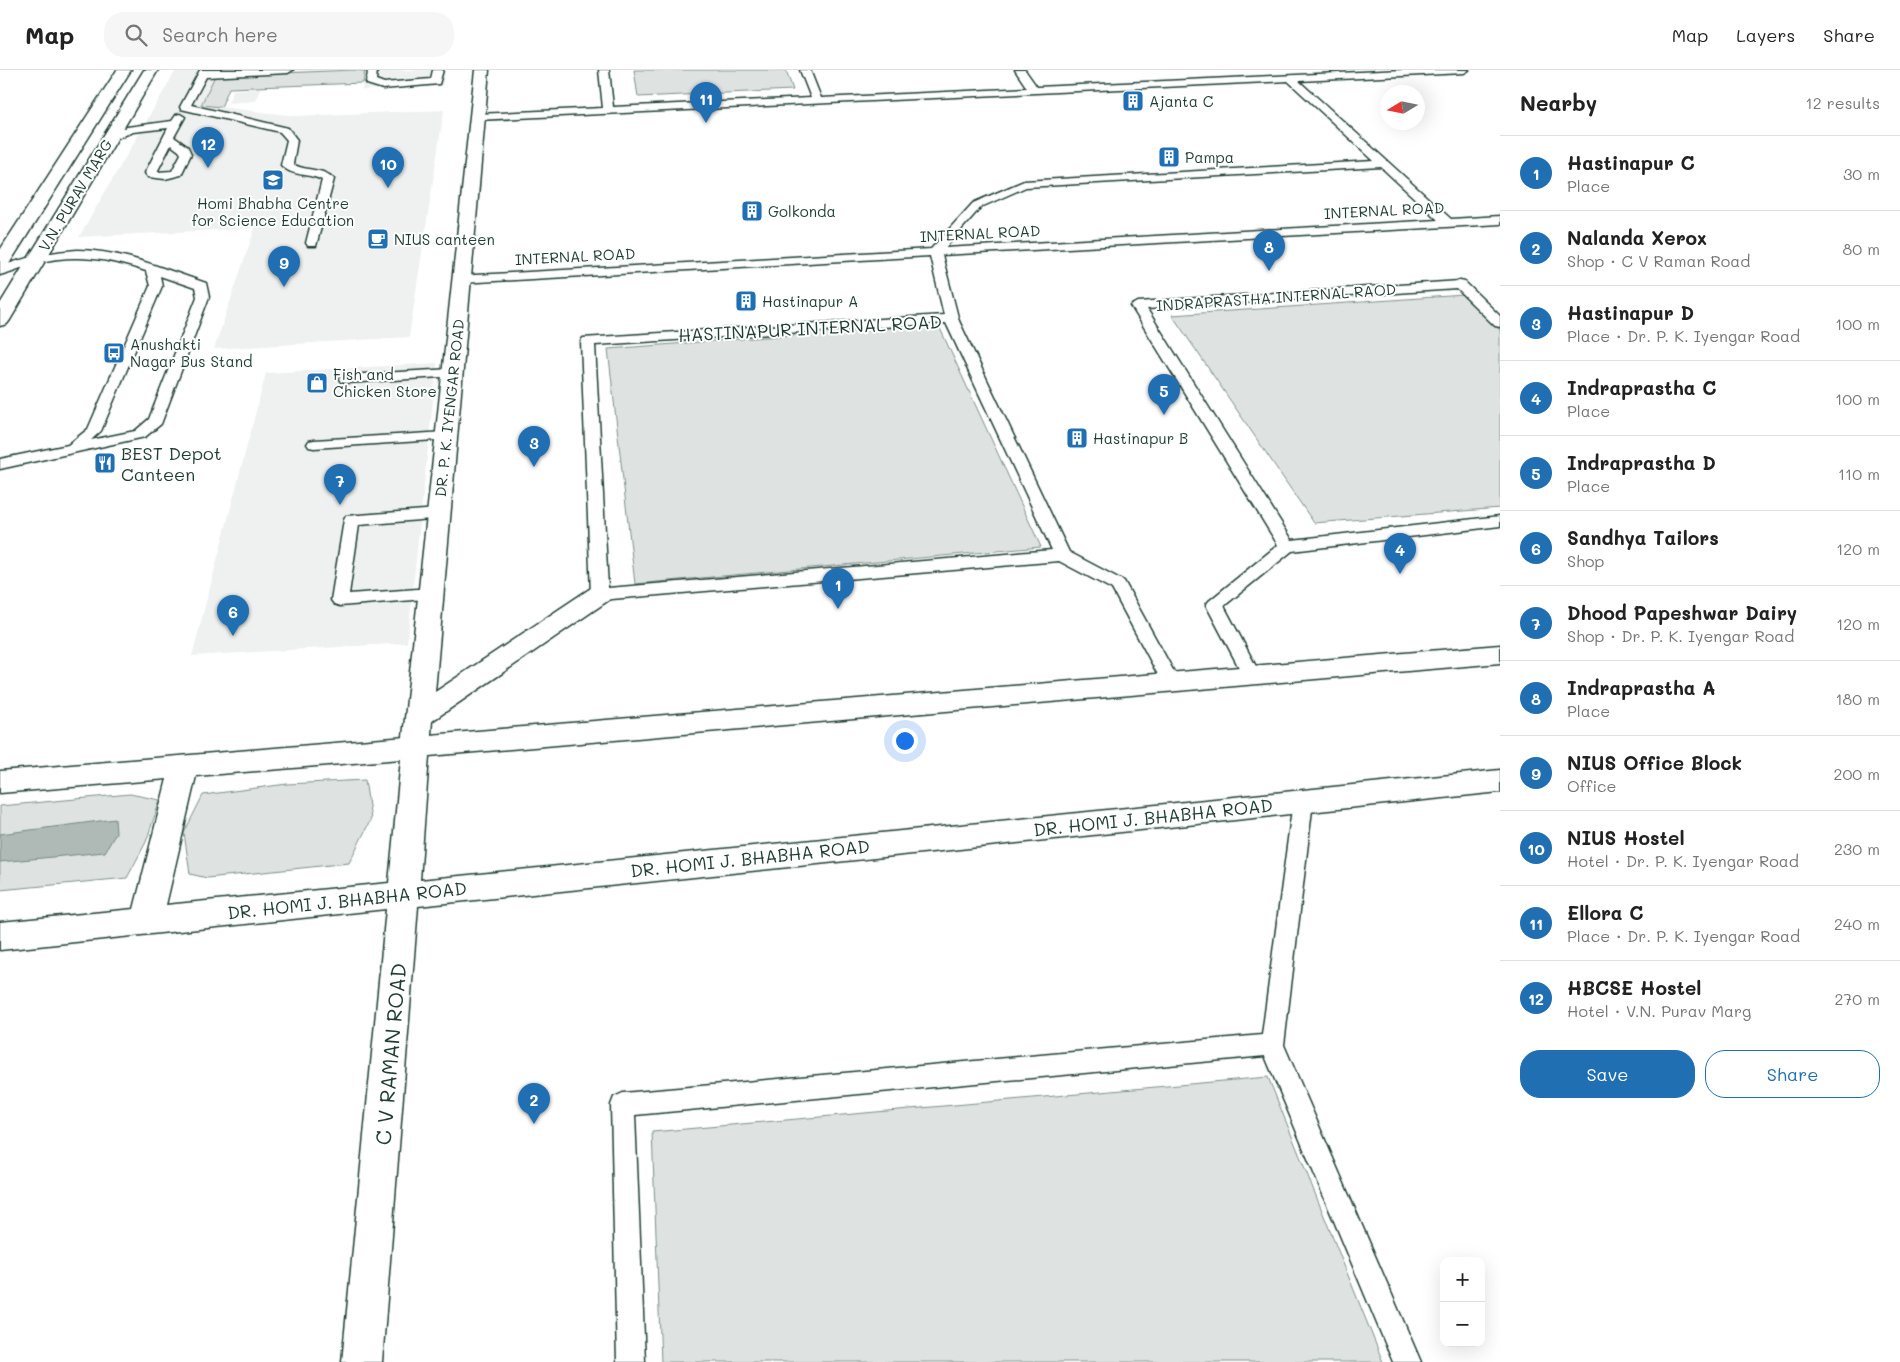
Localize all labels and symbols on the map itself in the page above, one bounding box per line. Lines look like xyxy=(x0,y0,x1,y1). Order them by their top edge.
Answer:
pin: 11 xyxy=(690,82,722,123)
north arrow xyxy=(1380,85,1425,130)
building icon: Ajanta C xyxy=(1121,89,1145,113)
place label: Ajanta C xyxy=(1149,91,1214,111)
pin: 12 xyxy=(192,127,224,168)
street label: V.N. PURAV MARG xyxy=(34,135,116,255)
building icon: Pampa xyxy=(1157,145,1181,169)
pin: 10 xyxy=(372,147,404,188)
place label: Pampa xyxy=(1185,147,1234,167)
school or university icon: Homi Bhabha Centre for Science Education xyxy=(261,168,285,192)
place label: Homi Bhabha Centre for Science Education xyxy=(192,193,354,230)
street label: INTERNAL ROAD xyxy=(1323,197,1445,223)
building icon: Golkonda xyxy=(740,199,764,223)
place label: Golkonda xyxy=(768,201,836,221)
street label: INTERNAL ROAD xyxy=(919,220,1041,246)
cafe icon: NIUS canteen xyxy=(366,227,390,251)
place label: NIUS canteen xyxy=(394,229,495,249)
pin: 8 xyxy=(1253,230,1285,271)
street label: INTERNAL ROAD xyxy=(514,243,636,269)
pin: 9 xyxy=(268,246,300,287)
street label: INDRAPRASTHA INTERNAL RAOD xyxy=(1155,279,1397,315)
building icon: Hastinapur A xyxy=(734,289,758,313)
place label: Hastinapur A xyxy=(762,291,858,311)
street label: HASTINAPUR INTERNAL ROAD xyxy=(678,309,942,347)
street label: DR. P. K. IYENGAR ROAD xyxy=(430,318,468,498)
place label: Anushakti Nagar Bus Stand xyxy=(130,334,253,371)
bus stop icon: Anushakti Nagar Bus Stand xyxy=(102,341,126,365)
place label: Fish and Chicken Store xyxy=(333,364,437,401)
shop icon: Fish and Chicken Store xyxy=(305,371,329,395)
pin: 5 xyxy=(1148,374,1180,415)
pin: 3 xyxy=(518,426,550,467)
building icon: Hastinapur B xyxy=(1065,426,1089,450)
place label: Hastinapur B xyxy=(1093,428,1188,448)
place label: BEST Depot Canteen xyxy=(121,441,222,486)
restaurant icon: BEST Depot Canteen xyxy=(93,451,117,475)
pin: 7 xyxy=(324,464,356,505)
pin: 4 xyxy=(1384,533,1416,574)
pin: 1 xyxy=(822,568,854,609)
pin: 6 xyxy=(217,595,249,636)
your location xyxy=(892,728,918,754)
street label: DR. HOMI J. BHABHA ROAD xyxy=(1032,793,1274,841)
street label: DR. HOMI J. BHABHA ROAD xyxy=(629,834,871,882)
street label: DR. HOMI J. BHABHA ROAD xyxy=(226,876,468,924)
street label: C V RAMAN ROAD xyxy=(369,962,411,1146)
pin: 2 xyxy=(518,1083,550,1124)

